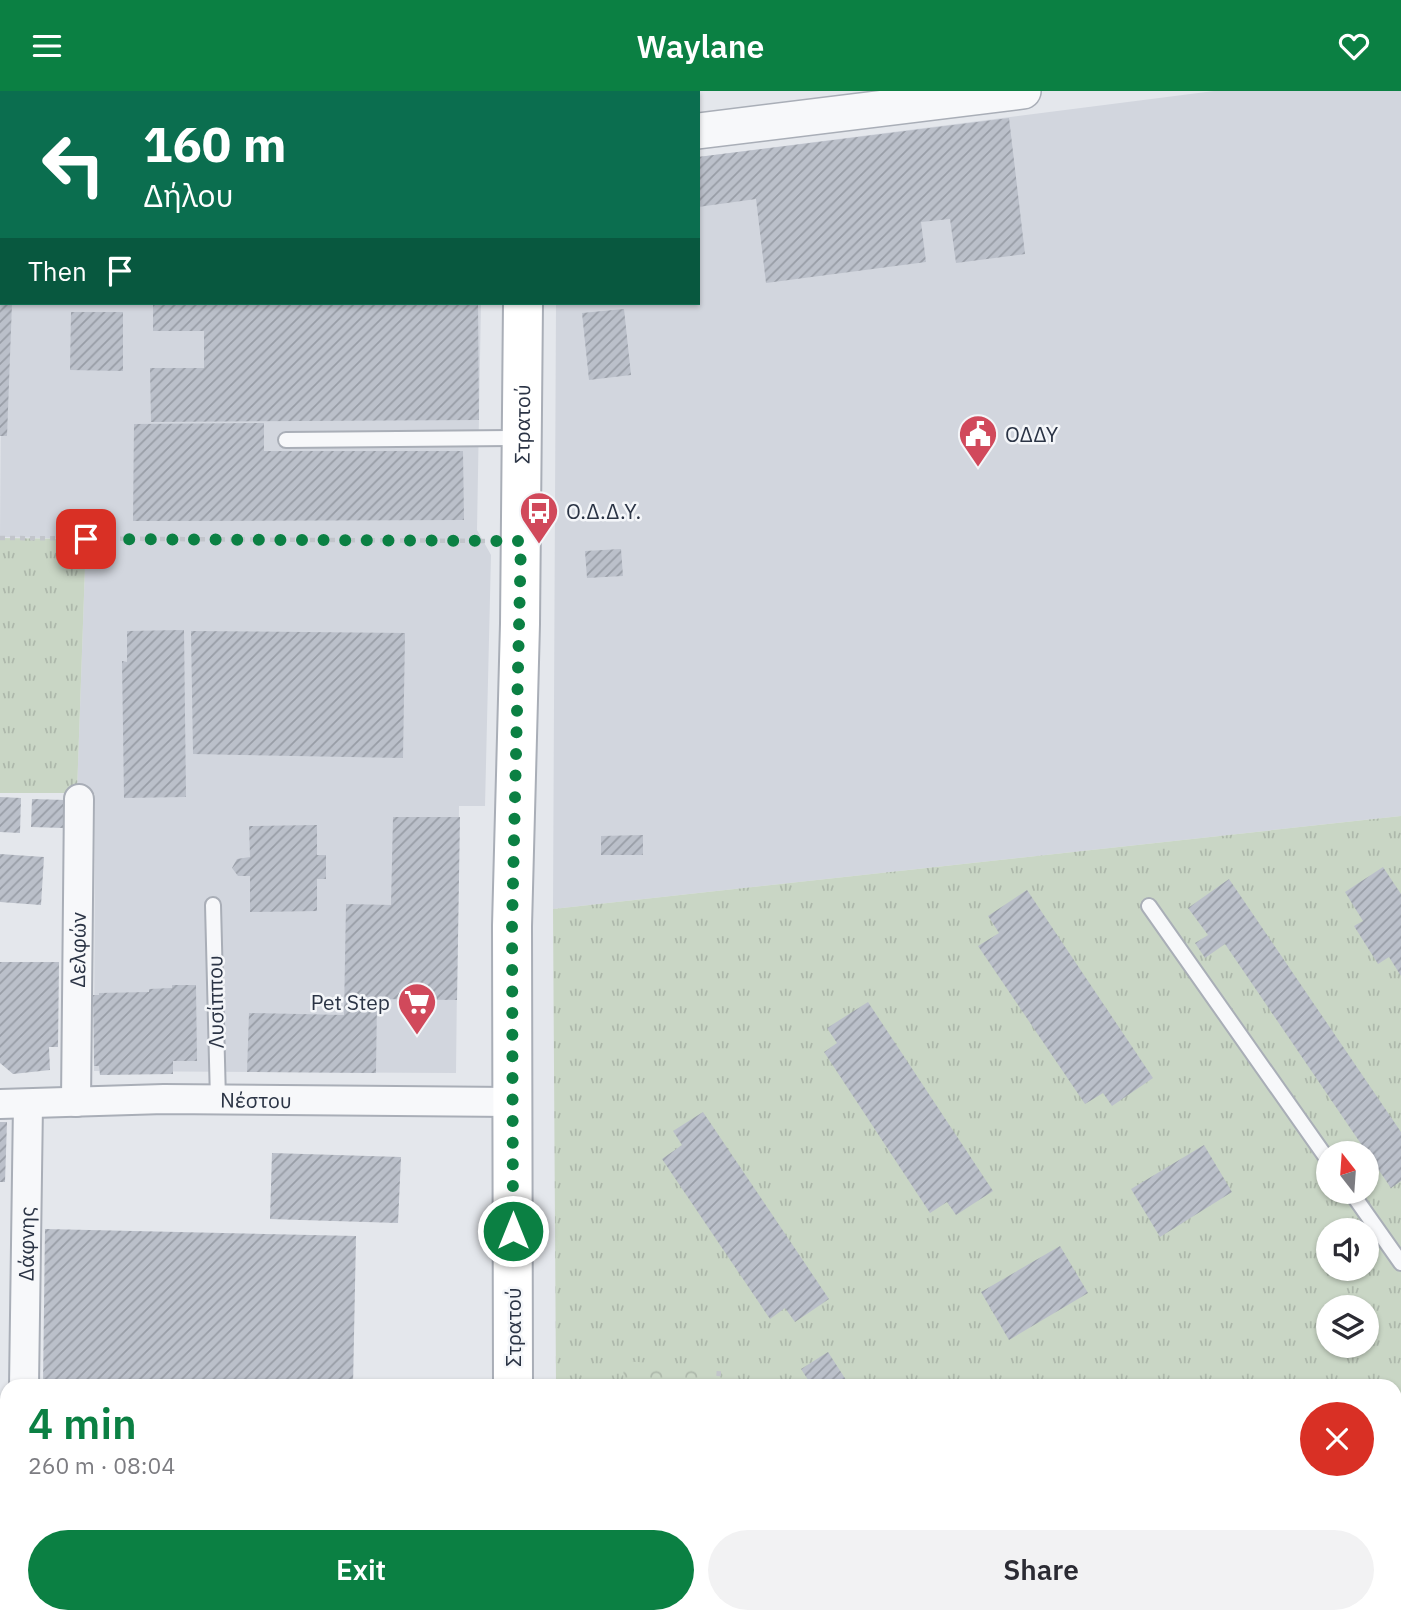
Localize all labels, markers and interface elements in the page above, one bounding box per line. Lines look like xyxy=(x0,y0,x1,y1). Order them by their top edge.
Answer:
text: Waylane xyxy=(637,25,764,67)
icon: menu xyxy=(28,27,66,65)
icon: heart xyxy=(1335,27,1373,65)
text: 160 m xyxy=(143,112,287,175)
icon: left xyxy=(28,119,119,210)
text: Δήλου xyxy=(143,174,234,216)
icon: arrive xyxy=(101,252,139,290)
text: Then xyxy=(28,254,87,288)
street label: Στρατού xyxy=(507,384,536,464)
public building icon: ΟΔΔΥ xyxy=(957,413,999,468)
place label: ΟΔΔΥ xyxy=(1005,420,1059,448)
bus stop icon: Ο.Δ.Δ.Υ. xyxy=(518,490,560,545)
place label: Ο.Δ.Δ.Υ. xyxy=(566,497,641,525)
pin xyxy=(56,509,116,569)
icon: arrive xyxy=(67,520,105,558)
street label: Δελφών xyxy=(63,912,92,988)
street label: Λυσίππου xyxy=(200,955,230,1049)
supermarket icon: Pet Step xyxy=(396,981,438,1036)
place label: Pet Step xyxy=(311,988,390,1016)
street label: Νέστου xyxy=(220,1085,292,1114)
north arrow xyxy=(1316,1141,1379,1204)
map controls xyxy=(1316,1141,1379,1358)
position arrow xyxy=(476,1194,550,1268)
street label: Δάφνης xyxy=(11,1206,41,1282)
button: sound xyxy=(1316,1218,1379,1281)
street label: Στρατού xyxy=(499,1287,527,1367)
button: layers xyxy=(1316,1295,1379,1358)
text: 4 min xyxy=(28,1396,137,1451)
button: close xyxy=(1300,1402,1374,1476)
text: 260 m · 08:04 xyxy=(28,1450,175,1480)
button: Exit xyxy=(28,1530,694,1610)
button: Share xyxy=(708,1530,1374,1610)

